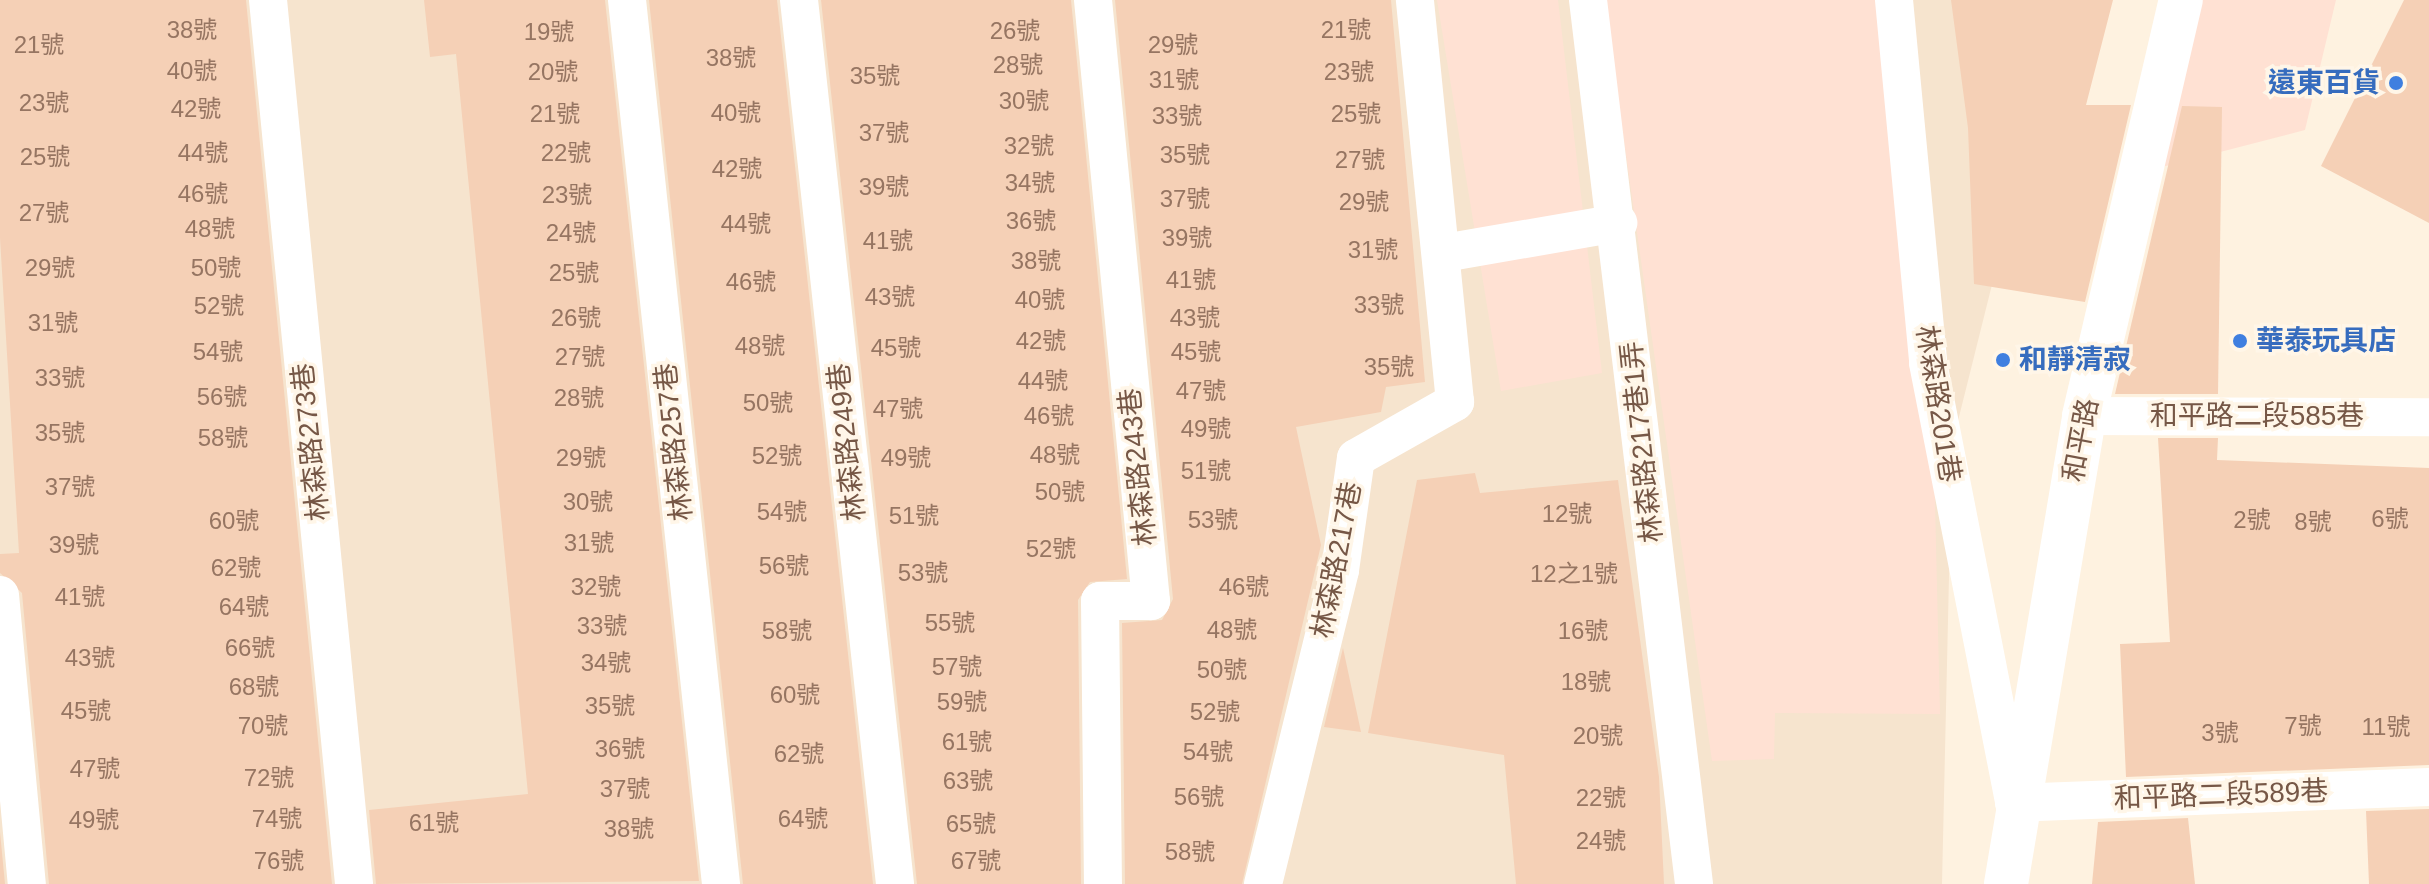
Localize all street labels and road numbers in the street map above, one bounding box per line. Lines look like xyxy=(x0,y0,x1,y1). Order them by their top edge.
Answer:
street label: 林森路201巷 xyxy=(1909,323,1967,485)
street label: 林森路217巷1弄 xyxy=(1615,340,1669,544)
street label: 林森路273巷 xyxy=(286,361,336,523)
street label: 林森路257巷 xyxy=(649,361,699,523)
street label: 林森路249巷 xyxy=(822,361,872,523)
street label: 林森路243巷 xyxy=(1113,386,1163,548)
street label: 和平路 xyxy=(2056,396,2106,484)
street label: 和平路二段585巷 xyxy=(2150,399,2364,433)
street label: 林森路217巷 xyxy=(1305,479,1369,641)
street label: 和平路二段589巷 xyxy=(2113,774,2329,816)

